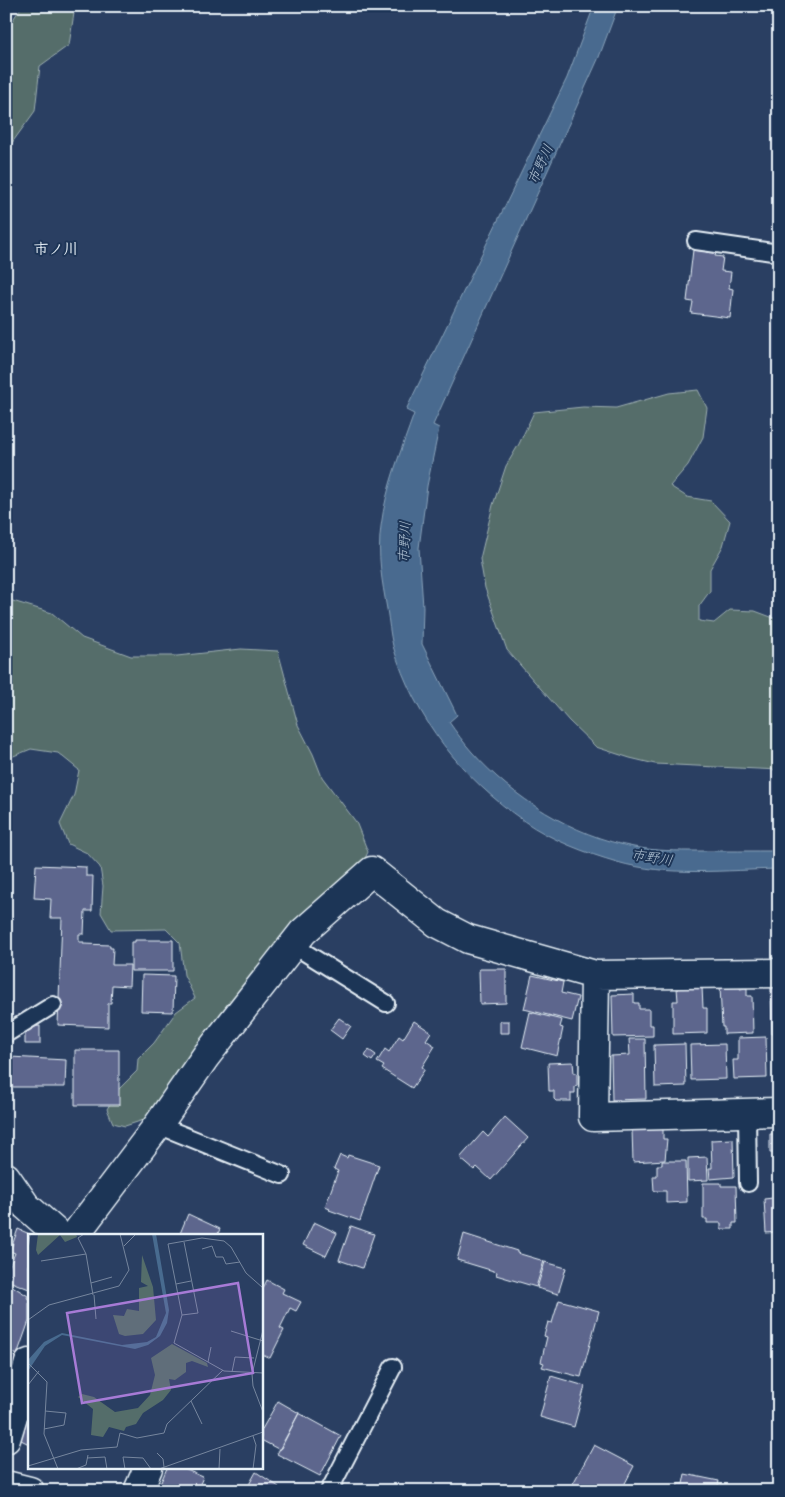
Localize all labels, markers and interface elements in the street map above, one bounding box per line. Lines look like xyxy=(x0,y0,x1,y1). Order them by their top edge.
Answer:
water label: 市野川 xyxy=(521,140,558,187)
district label: 市ノ川 xyxy=(33,236,79,259)
water label: 市野川 xyxy=(392,520,415,563)
water label: 市野川 xyxy=(630,843,674,870)
inset map xyxy=(28,1234,262,1470)

